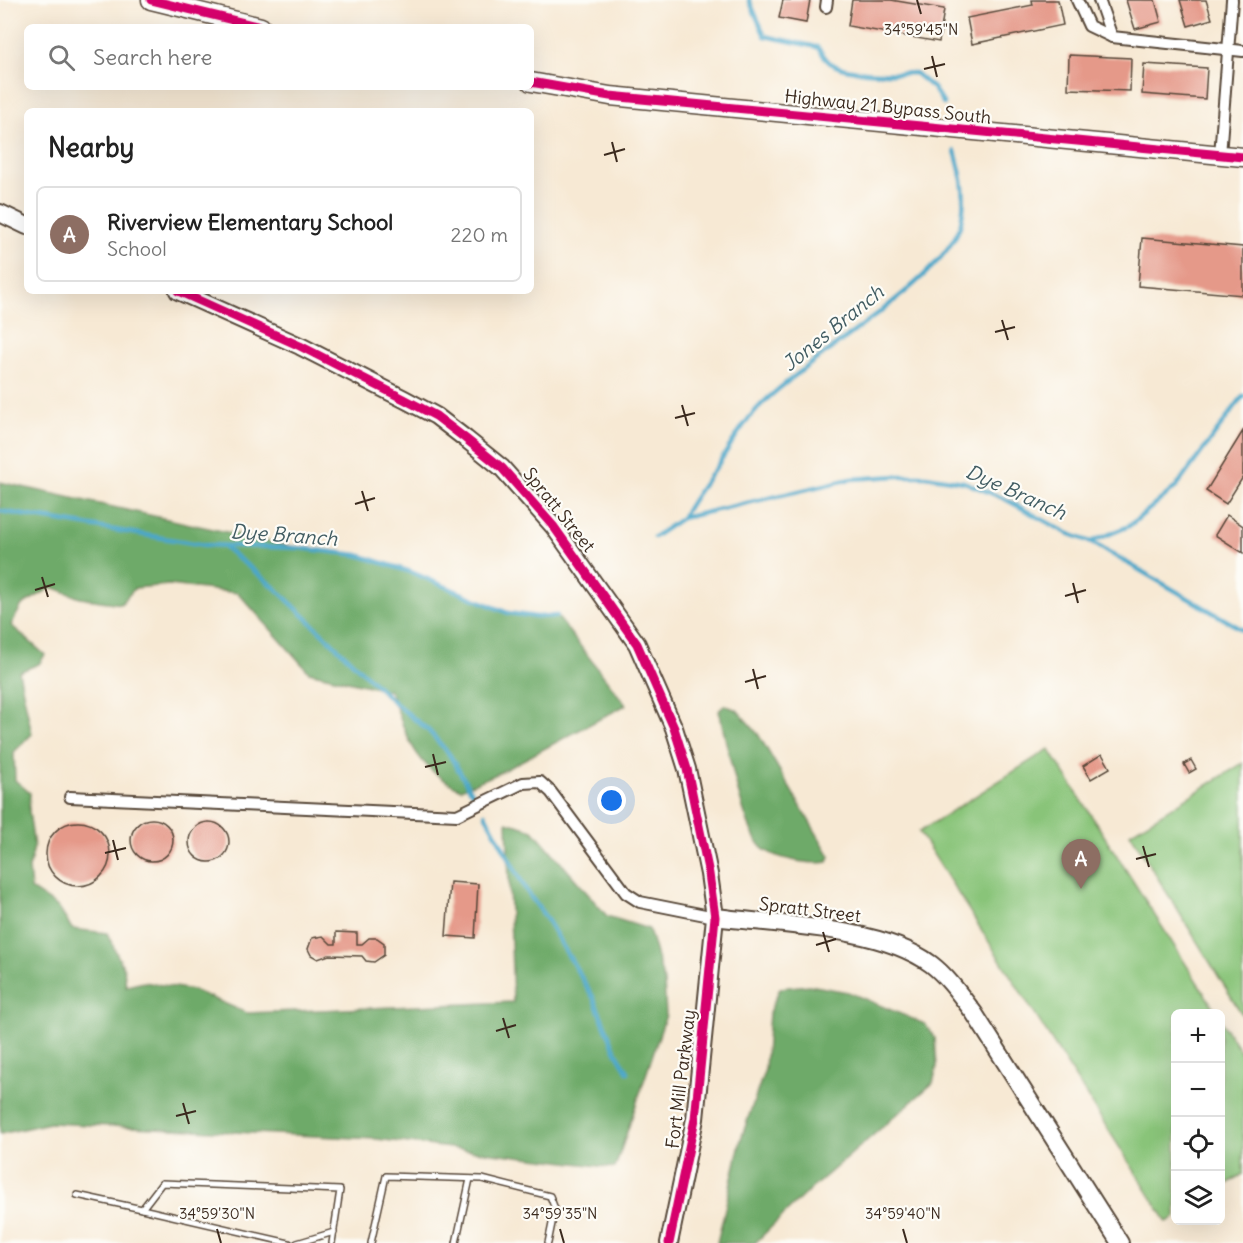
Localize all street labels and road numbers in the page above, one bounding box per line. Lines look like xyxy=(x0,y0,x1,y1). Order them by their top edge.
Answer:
street label: Highway 21 Bypass South xyxy=(784,84,993,129)
street label: Spratt Street xyxy=(518,463,600,557)
street label: Spratt Street xyxy=(758,892,862,927)
street label: Fort Mill Parkway xyxy=(661,1008,700,1150)

